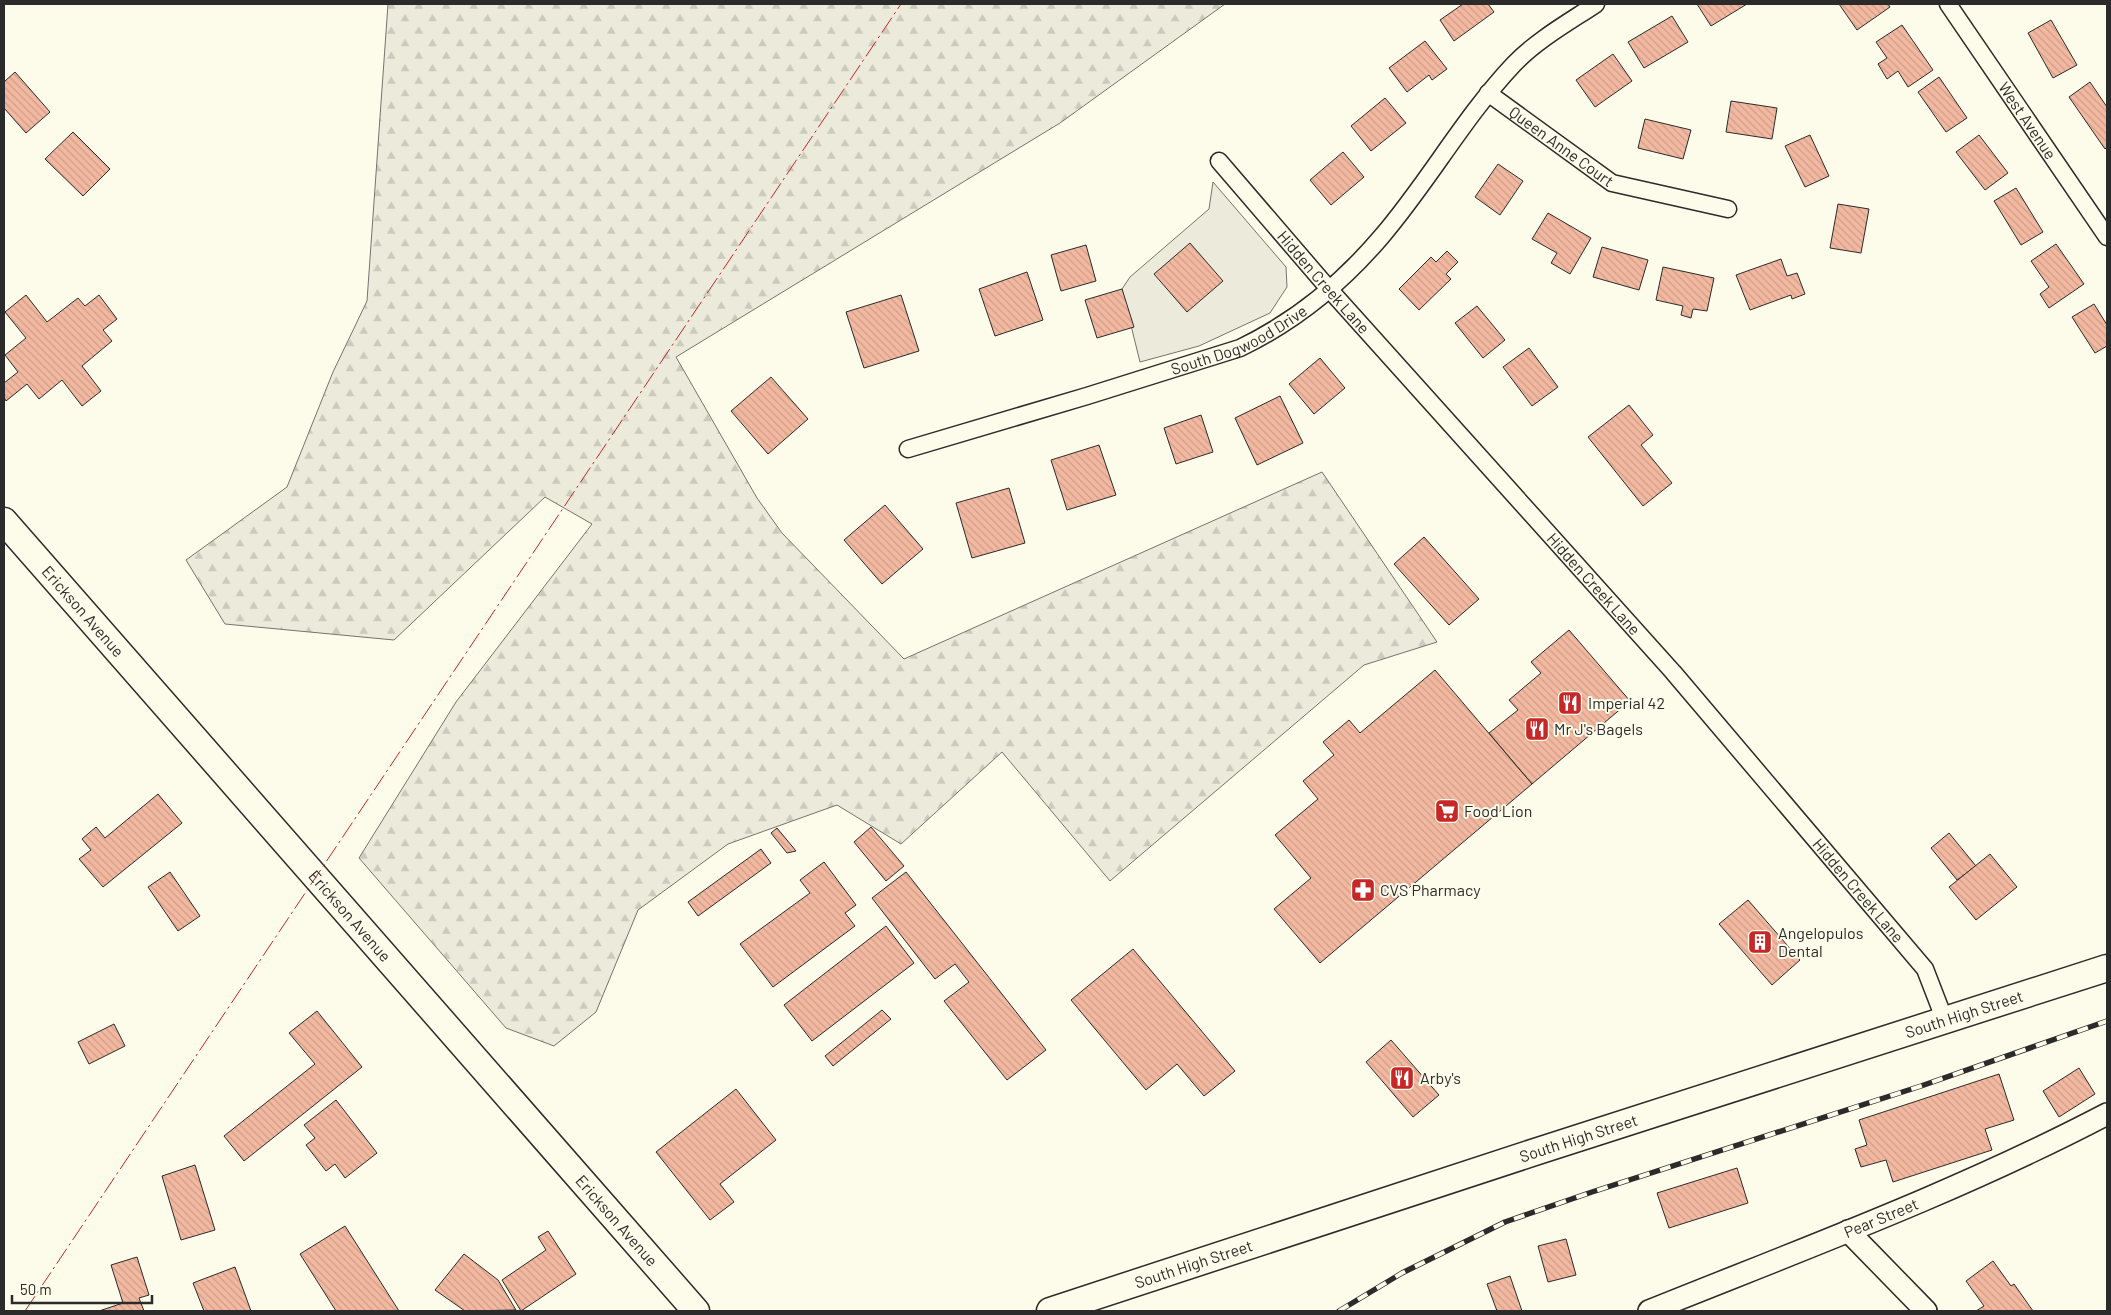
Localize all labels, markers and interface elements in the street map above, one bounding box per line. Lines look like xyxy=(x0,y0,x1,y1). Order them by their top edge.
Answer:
street label: West Avenue xyxy=(1995,78,2061,162)
street label: Queen Anne Court xyxy=(1506,102,1618,190)
street label: Hidden Creek Lane xyxy=(1274,226,1374,337)
street label: South Dogwood Drive xyxy=(1168,301,1310,378)
street label: Hidden Creek Lane xyxy=(1543,529,1645,638)
street label: Erickson Avenue xyxy=(38,561,128,660)
restaurant icon: Imperial 42 xyxy=(1557,690,1583,716)
place label: Imperial 42 xyxy=(1588,693,1665,712)
restaurant icon: Mr J's Bagels xyxy=(1524,716,1550,742)
place label: Mr J's Bagels xyxy=(1554,719,1643,738)
supermarket icon: Food Lion xyxy=(1434,798,1460,824)
place label: Food Lion xyxy=(1464,801,1532,820)
street label: Hidden Creek Lane xyxy=(1809,834,1908,946)
street label: Erickson Avenue xyxy=(305,866,395,965)
pharmacy icon: CVS Pharmacy xyxy=(1350,877,1376,903)
place label: CVS Pharmacy xyxy=(1380,880,1481,899)
place label: Angelopulos Dental xyxy=(1778,923,1863,960)
building icon: Angelopulos Dental xyxy=(1747,929,1773,955)
street label: South High Street xyxy=(1902,986,2025,1041)
restaurant icon: Arby's xyxy=(1389,1065,1415,1091)
place label: Arby's xyxy=(1420,1068,1461,1087)
street label: South High Street xyxy=(1517,1110,1640,1165)
street label: Erickson Avenue xyxy=(572,1171,662,1270)
street label: Pear Street xyxy=(1841,1194,1921,1241)
street label: South High Street xyxy=(1132,1235,1255,1292)
scale bar xyxy=(12,1272,152,1304)
text: 50 m xyxy=(20,1280,52,1298)

